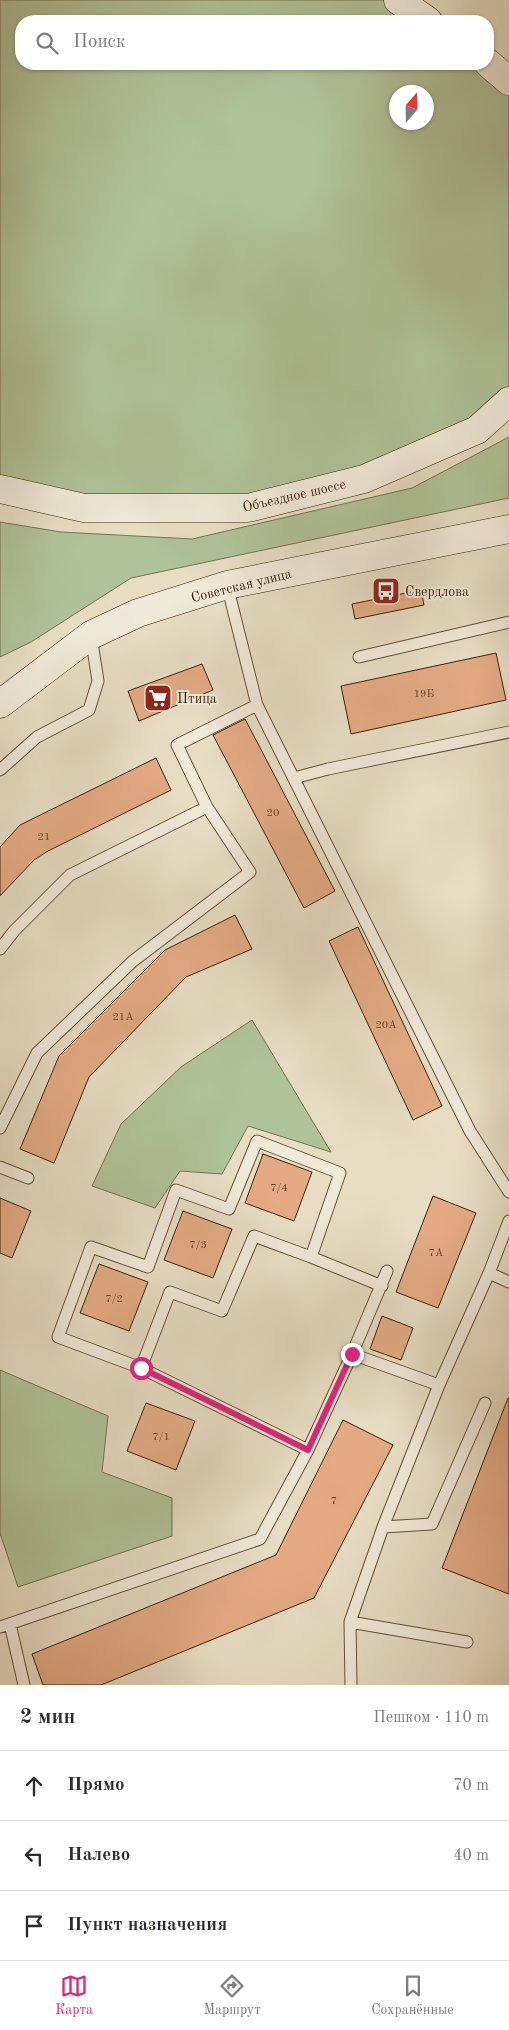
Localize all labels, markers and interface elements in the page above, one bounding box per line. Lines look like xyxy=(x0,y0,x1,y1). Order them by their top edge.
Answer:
search box xyxy=(15,15,494,70)
icon: search xyxy=(33,29,61,57)
text: Поиск xyxy=(73,33,125,52)
north arrow xyxy=(389,85,434,130)
street label: Объездное шоссе xyxy=(241,477,347,515)
street label: Советская улица xyxy=(190,567,293,605)
bus stop icon: Свердлова xyxy=(371,576,401,606)
place label: Свердлова xyxy=(405,585,469,599)
supermarket icon: Птица xyxy=(143,683,173,713)
house number: 19Б xyxy=(414,689,434,700)
place label: Птица xyxy=(177,692,217,706)
house number: 20 xyxy=(267,808,279,819)
house number: 21 xyxy=(38,832,50,843)
house number: 21А xyxy=(112,1012,134,1023)
house number: 20А xyxy=(375,1020,397,1031)
house number: 7/4 xyxy=(270,1183,288,1194)
house number: 7/3 xyxy=(189,1240,207,1251)
house number: 7А xyxy=(429,1248,444,1259)
house number: 7/2 xyxy=(105,1294,123,1305)
route end xyxy=(341,1343,364,1366)
route start xyxy=(130,1357,153,1380)
house number: 7/1 xyxy=(152,1432,170,1443)
house number: 7 xyxy=(331,1496,337,1507)
text: 2 мин xyxy=(20,1707,75,1728)
text: Пешком · 110 m xyxy=(373,1710,489,1726)
icon: ahead xyxy=(20,1772,48,1800)
text: Прямо xyxy=(67,1776,125,1795)
text: 70 m xyxy=(453,1778,489,1794)
icon: left xyxy=(20,1842,48,1870)
text: Налево xyxy=(67,1846,130,1865)
text: 40 m xyxy=(453,1848,489,1864)
icon: arrive xyxy=(20,1912,48,1940)
text: Пункт назначения xyxy=(67,1916,227,1935)
tab: Карта xyxy=(55,1972,93,2019)
tab: Маршрут xyxy=(203,1972,261,2019)
tab: Сохранённые xyxy=(371,1972,454,2019)

